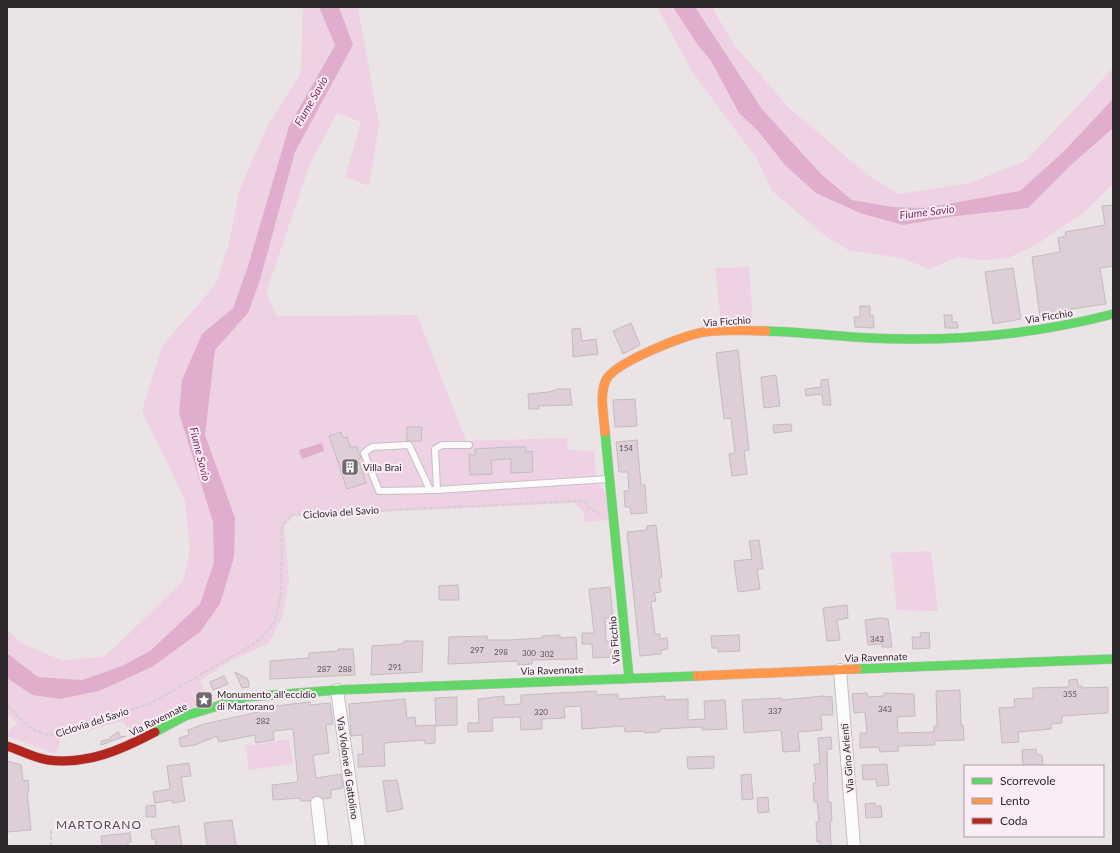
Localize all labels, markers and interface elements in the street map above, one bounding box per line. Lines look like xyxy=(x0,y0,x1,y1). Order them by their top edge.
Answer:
water label: Fiume Savio xyxy=(291,73,330,128)
water label: Fiume Savio xyxy=(899,202,955,221)
street label: Via Ficchio xyxy=(1024,306,1074,326)
street label: Via Ficchio xyxy=(703,313,752,329)
water label: Fiume Savio xyxy=(187,425,214,483)
house number: 154 xyxy=(619,443,633,453)
building icon: Villa Brai xyxy=(340,457,360,477)
place label: Villa Brai xyxy=(363,461,402,473)
street label: Ciclovia del Savio xyxy=(303,503,380,521)
street label: Via Ficchio xyxy=(606,615,622,664)
house number: 343 xyxy=(870,634,884,644)
house number: 297 xyxy=(470,645,484,655)
house number: 298 xyxy=(494,647,508,657)
house number: 300 xyxy=(522,648,536,658)
house number: 302 xyxy=(540,649,554,659)
street label: Via Ravennate xyxy=(844,650,908,664)
house number: 291 xyxy=(388,662,402,672)
street label: Via Ravennate xyxy=(520,663,584,677)
house number: 287 xyxy=(317,664,331,674)
house number: 288 xyxy=(338,664,352,674)
place label: Monumento all'eccidio di Martorano xyxy=(217,688,316,712)
house number: 355 xyxy=(1063,689,1077,699)
place icon: Monumento all'eccidio di Martorano xyxy=(194,690,214,710)
street label: Via Ravennate xyxy=(127,700,189,738)
street label: Ciclovia del Savio xyxy=(54,704,130,739)
house number: 343 xyxy=(878,704,892,714)
house number: 337 xyxy=(768,706,782,716)
house number: 320 xyxy=(534,707,548,717)
house number: 282 xyxy=(256,716,270,726)
street label: Via Violone di Gattolino xyxy=(335,716,361,821)
street label: Via Gino Arienti xyxy=(838,723,856,793)
legend xyxy=(964,765,1104,837)
text: Scorrevole xyxy=(1000,773,1056,788)
text: Lento xyxy=(1000,793,1030,808)
text: Coda xyxy=(1000,813,1027,828)
district label: MARTORANO xyxy=(56,817,142,832)

